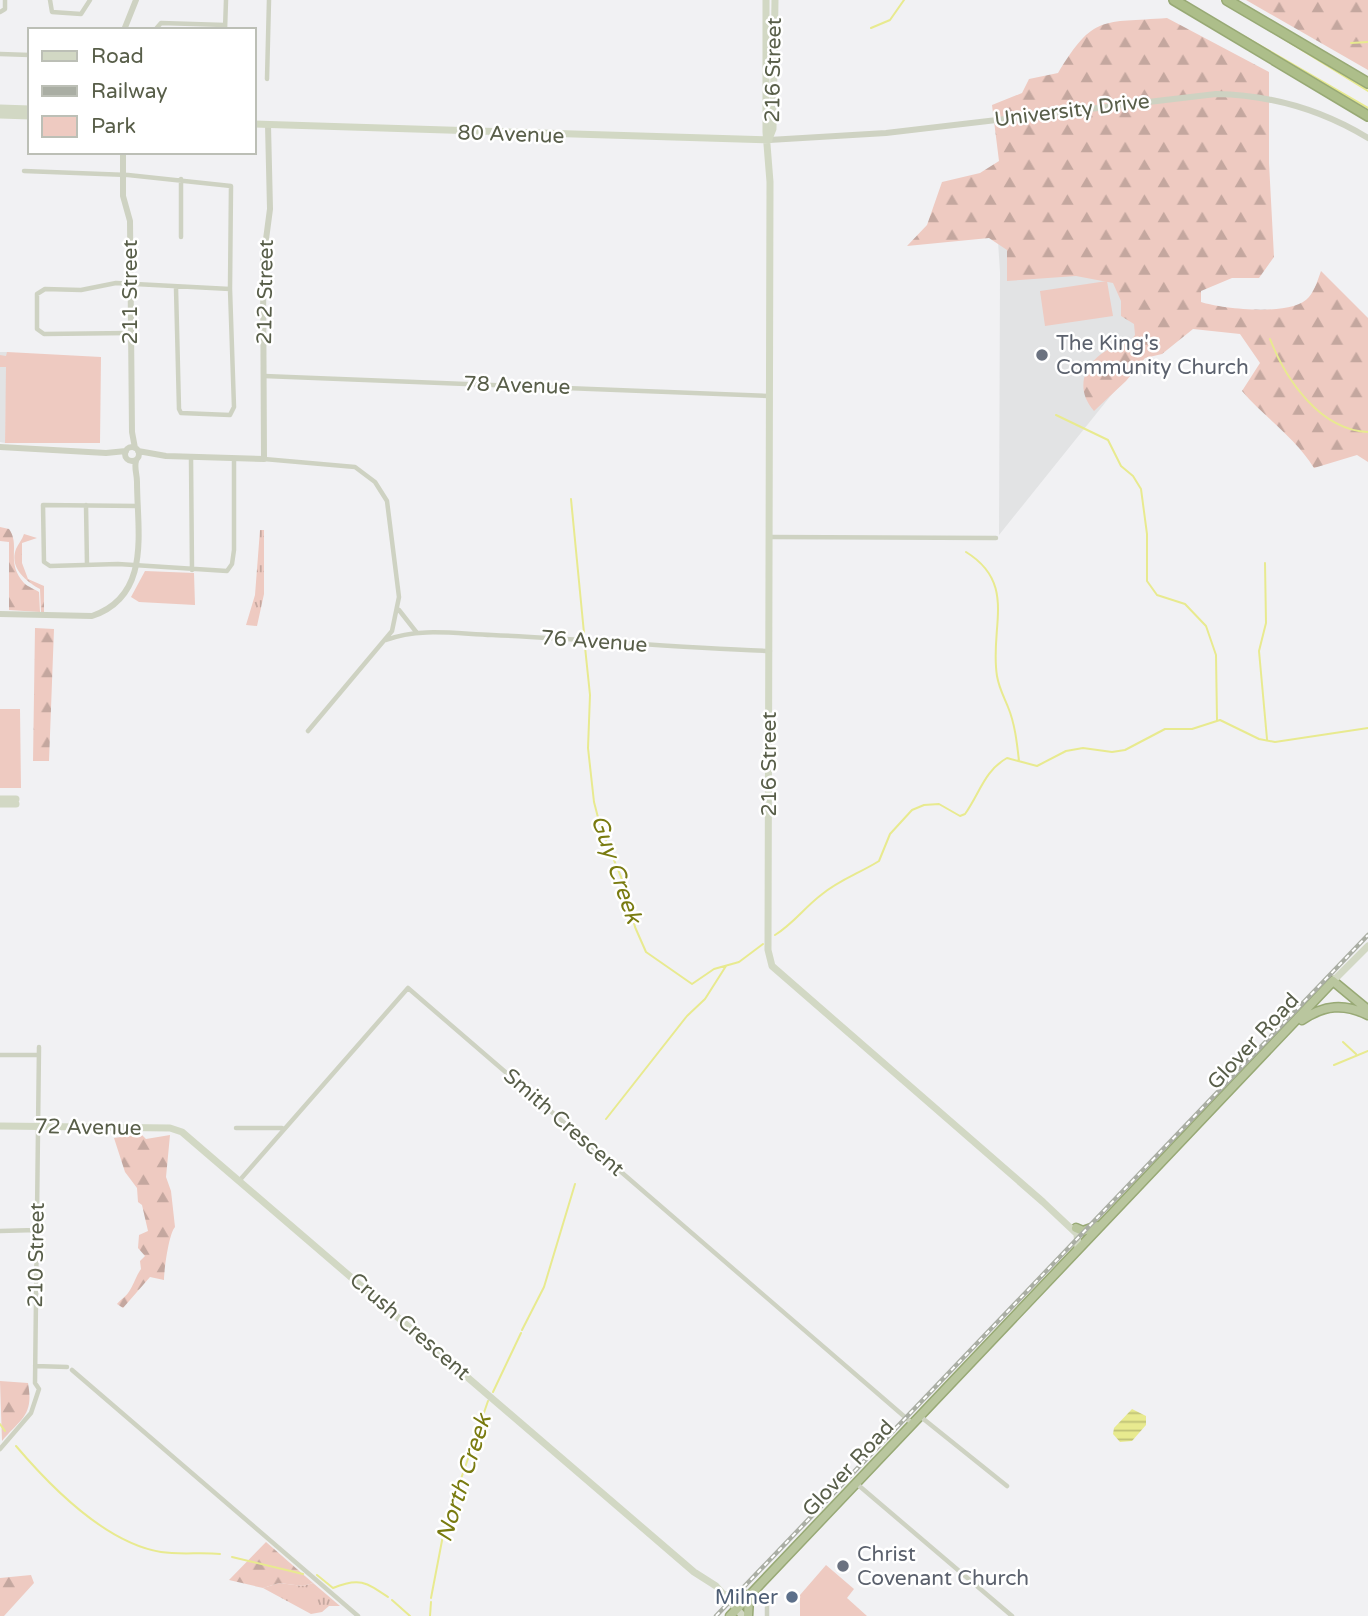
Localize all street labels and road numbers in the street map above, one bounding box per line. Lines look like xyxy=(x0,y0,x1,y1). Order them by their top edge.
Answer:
street label: 216 Street xyxy=(760,17,787,123)
street label: University Drive xyxy=(993,89,1151,132)
street label: 80 Avenue xyxy=(457,120,565,149)
street label: 211 Street xyxy=(118,239,143,345)
street label: 212 Street xyxy=(252,239,279,345)
street label: 78 Avenue xyxy=(463,371,571,400)
street label: 76 Avenue xyxy=(540,625,648,658)
street label: 216 Street xyxy=(757,711,782,817)
street label: Glover Road xyxy=(1202,988,1304,1095)
street label: Smith Crescent xyxy=(498,1063,629,1181)
street label: 72 Avenue xyxy=(34,1114,142,1141)
street label: 210 Street xyxy=(23,1202,50,1308)
street label: Crush Crescent xyxy=(344,1267,475,1385)
street label: Glover Road xyxy=(797,1415,899,1522)

